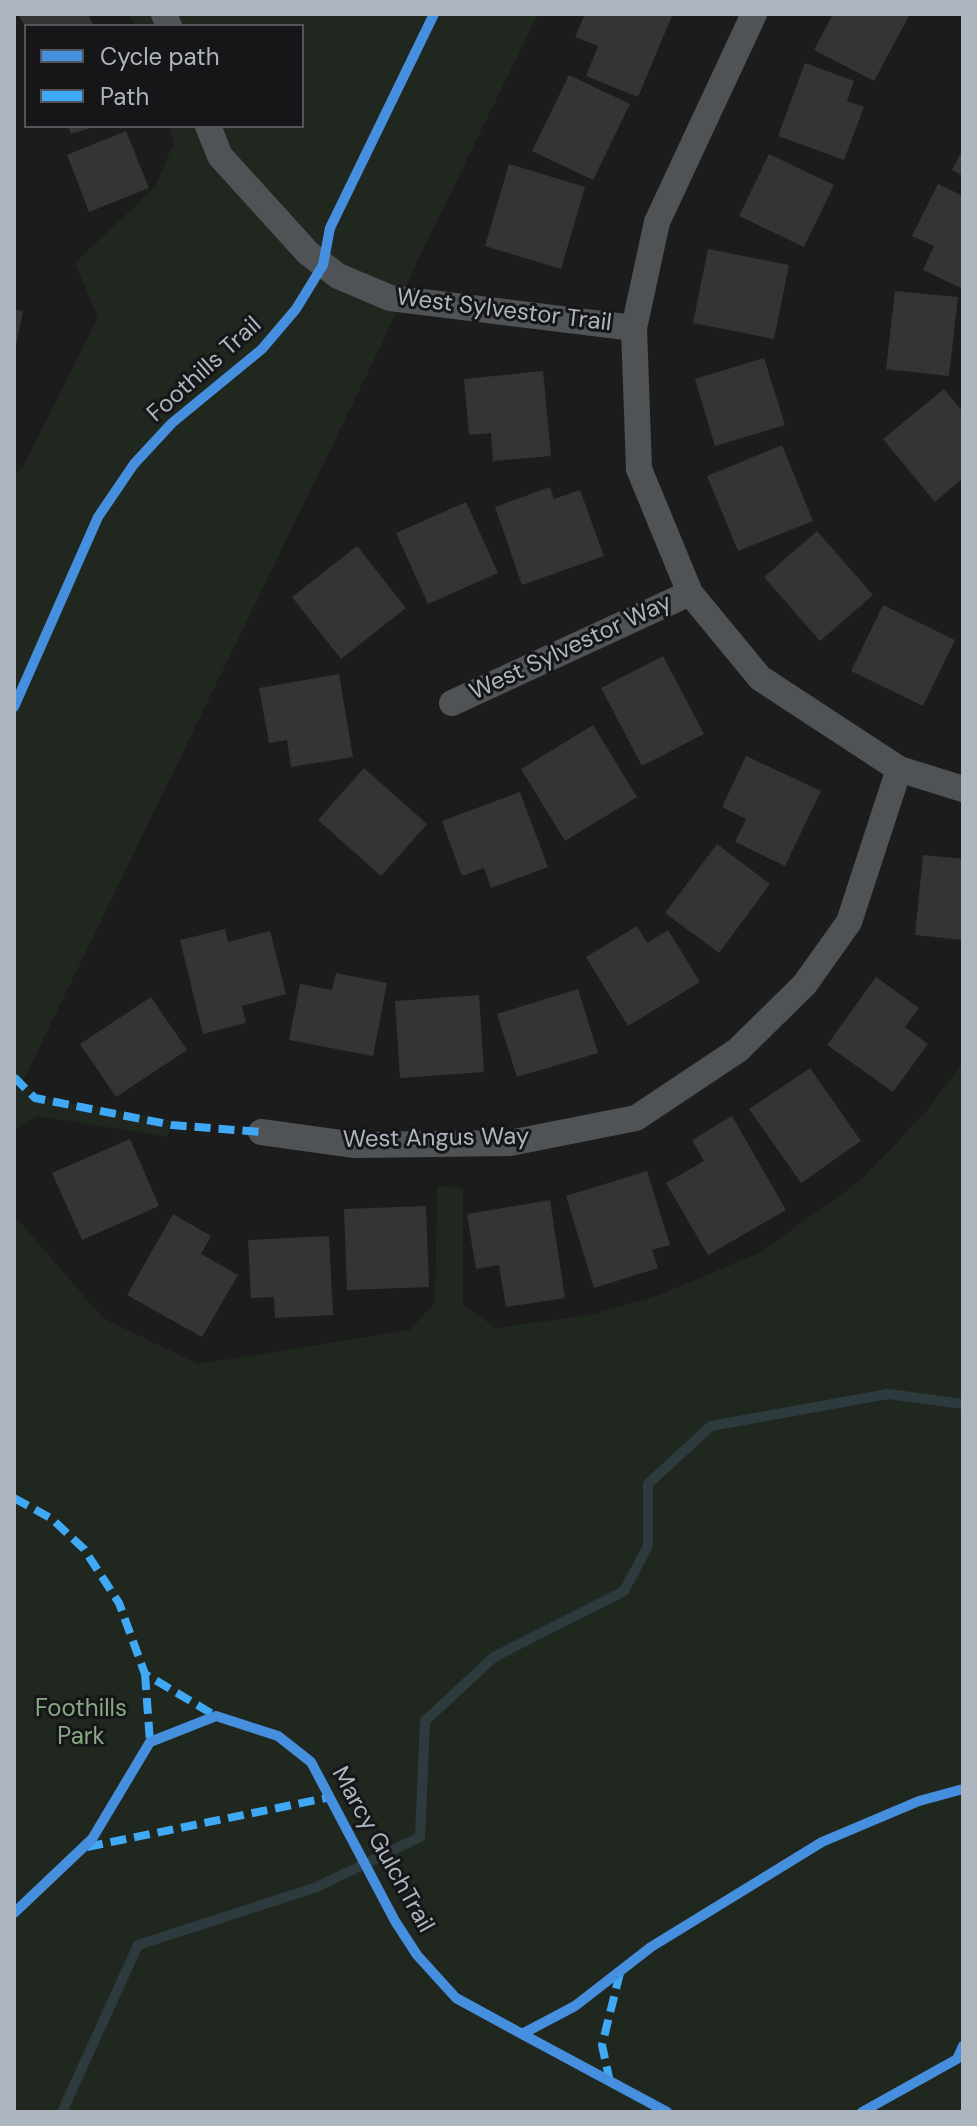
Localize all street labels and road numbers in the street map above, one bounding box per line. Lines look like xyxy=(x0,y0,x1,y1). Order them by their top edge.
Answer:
street label: West Sylvestor Trail xyxy=(395,284,613,338)
street label: Foothills Trail xyxy=(142,311,268,429)
street label: West Sylvestor Way xyxy=(465,589,677,707)
street label: West Angus Way xyxy=(343,1123,529,1155)
street label: Marcy GulchTrail xyxy=(325,1762,439,1938)

